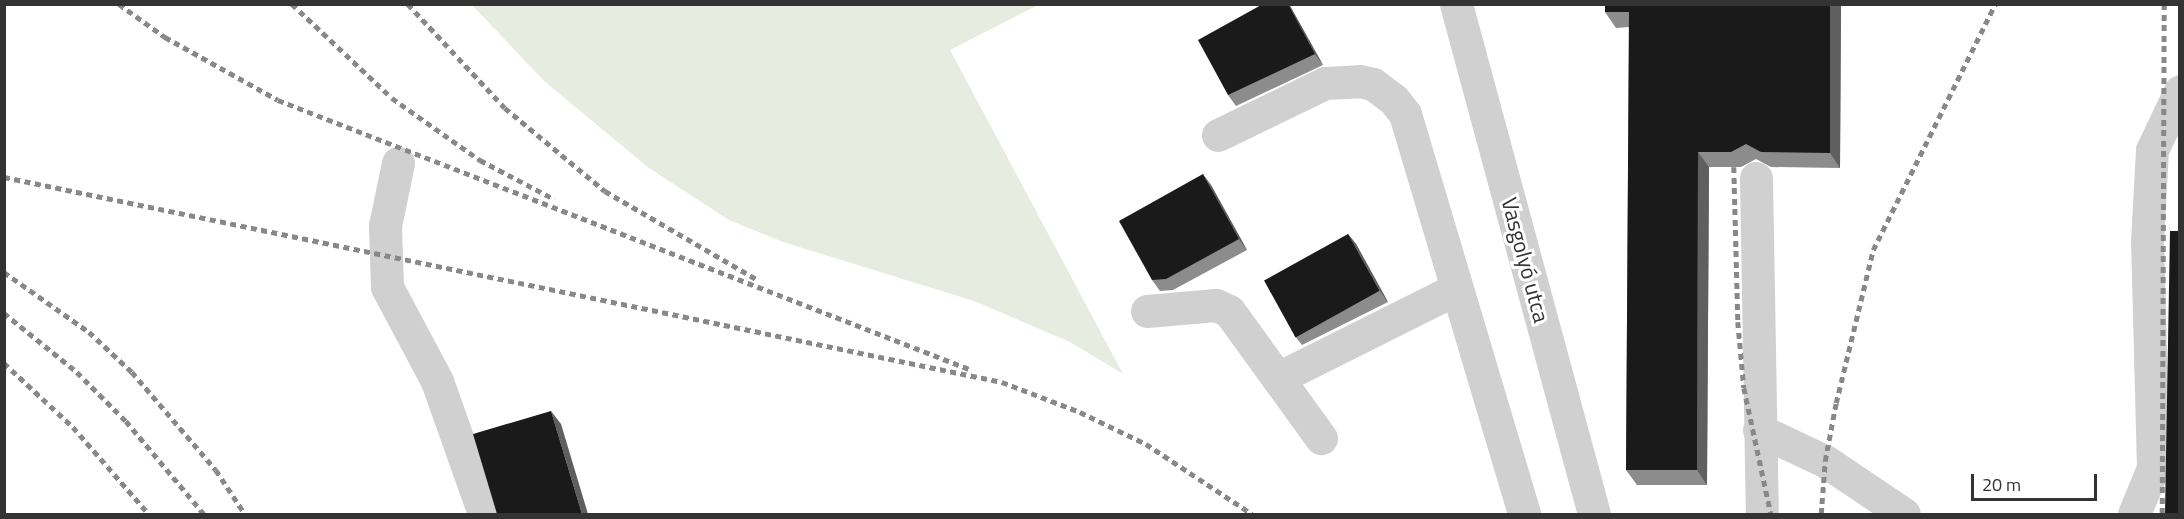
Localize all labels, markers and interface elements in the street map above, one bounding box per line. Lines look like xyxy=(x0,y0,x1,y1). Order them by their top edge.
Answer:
street label: Vasgolyó utca xyxy=(1496,195,1554,325)
scale bar xyxy=(1974,462,2100,500)
text: 20 m xyxy=(1982,471,2021,498)

